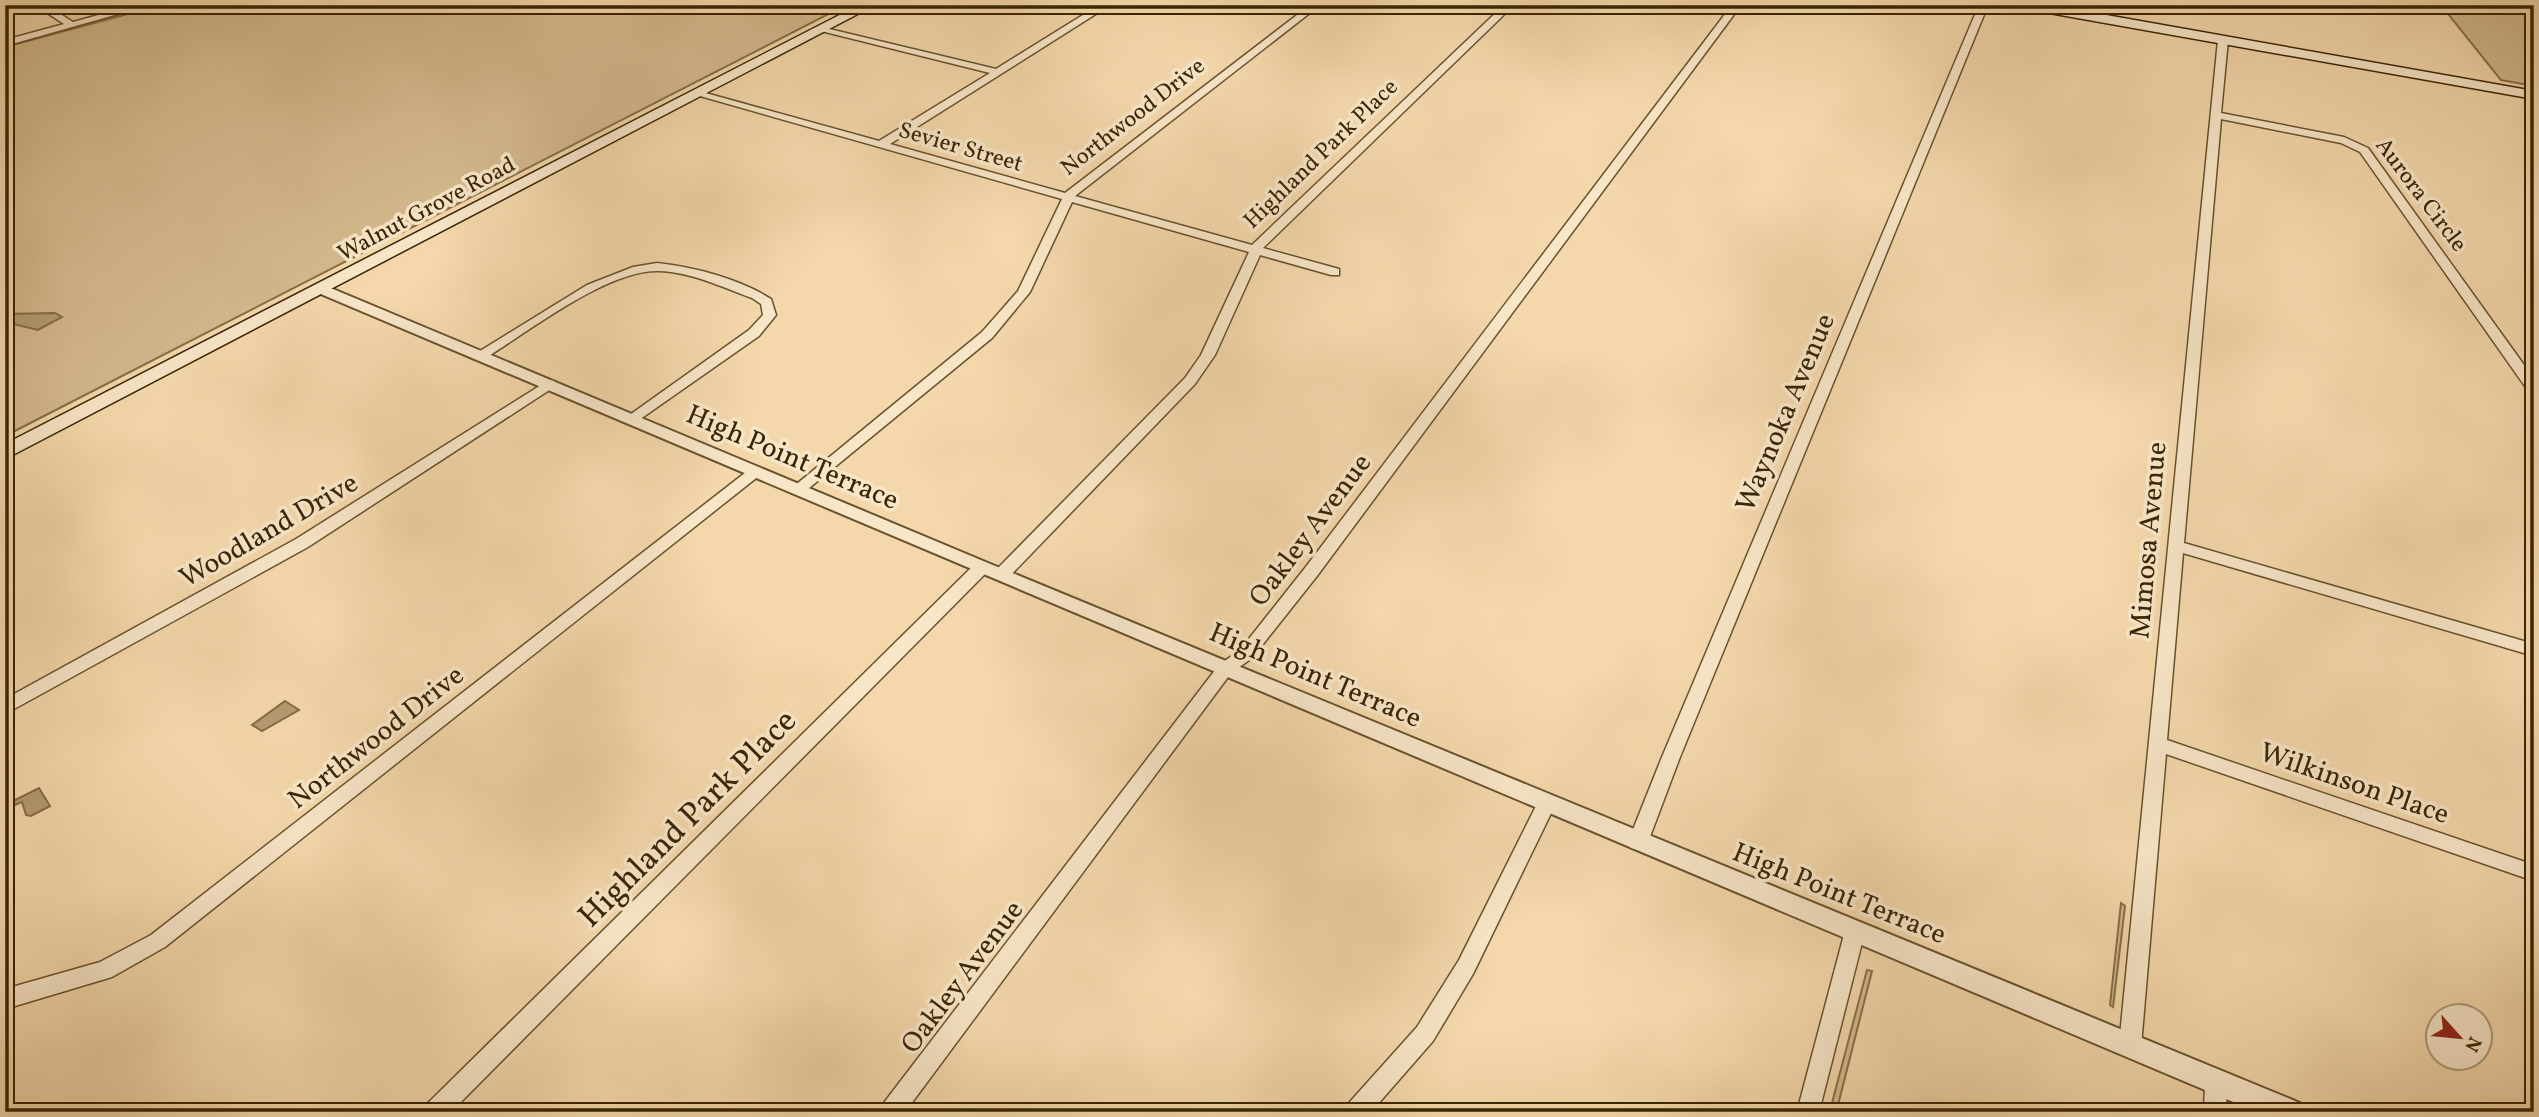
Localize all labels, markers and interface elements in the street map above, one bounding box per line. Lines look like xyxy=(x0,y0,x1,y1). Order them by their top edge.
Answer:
street label: Northwood Drive xyxy=(1054,51,1212,184)
street label: Highland Park Place xyxy=(1237,72,1406,237)
street label: Sevier Street xyxy=(895,115,1026,181)
street label: Aurora Circle xyxy=(2367,132,2474,259)
street label: Walnut Grove Road xyxy=(332,149,521,270)
street label: Waynoka Avenue xyxy=(1727,308,1846,518)
street label: High Point Terrace xyxy=(680,396,904,521)
street label: Mimosa Avenue xyxy=(2121,440,2178,640)
street label: Oakley Avenue xyxy=(1240,446,1381,615)
street label: Woodland Drive xyxy=(173,464,366,598)
street label: High Point Terrace xyxy=(1203,614,1427,739)
street label: Northwood Drive xyxy=(280,657,473,819)
street label: Highland Park Place xyxy=(569,700,808,939)
street label: Wilkinson Place xyxy=(2254,734,2454,835)
street label: High Point Terrace xyxy=(1726,834,1952,955)
street label: Oakley Avenue xyxy=(892,893,1033,1062)
north arrow xyxy=(2424,1002,2494,1072)
text: N xyxy=(2458,1032,2487,1056)

